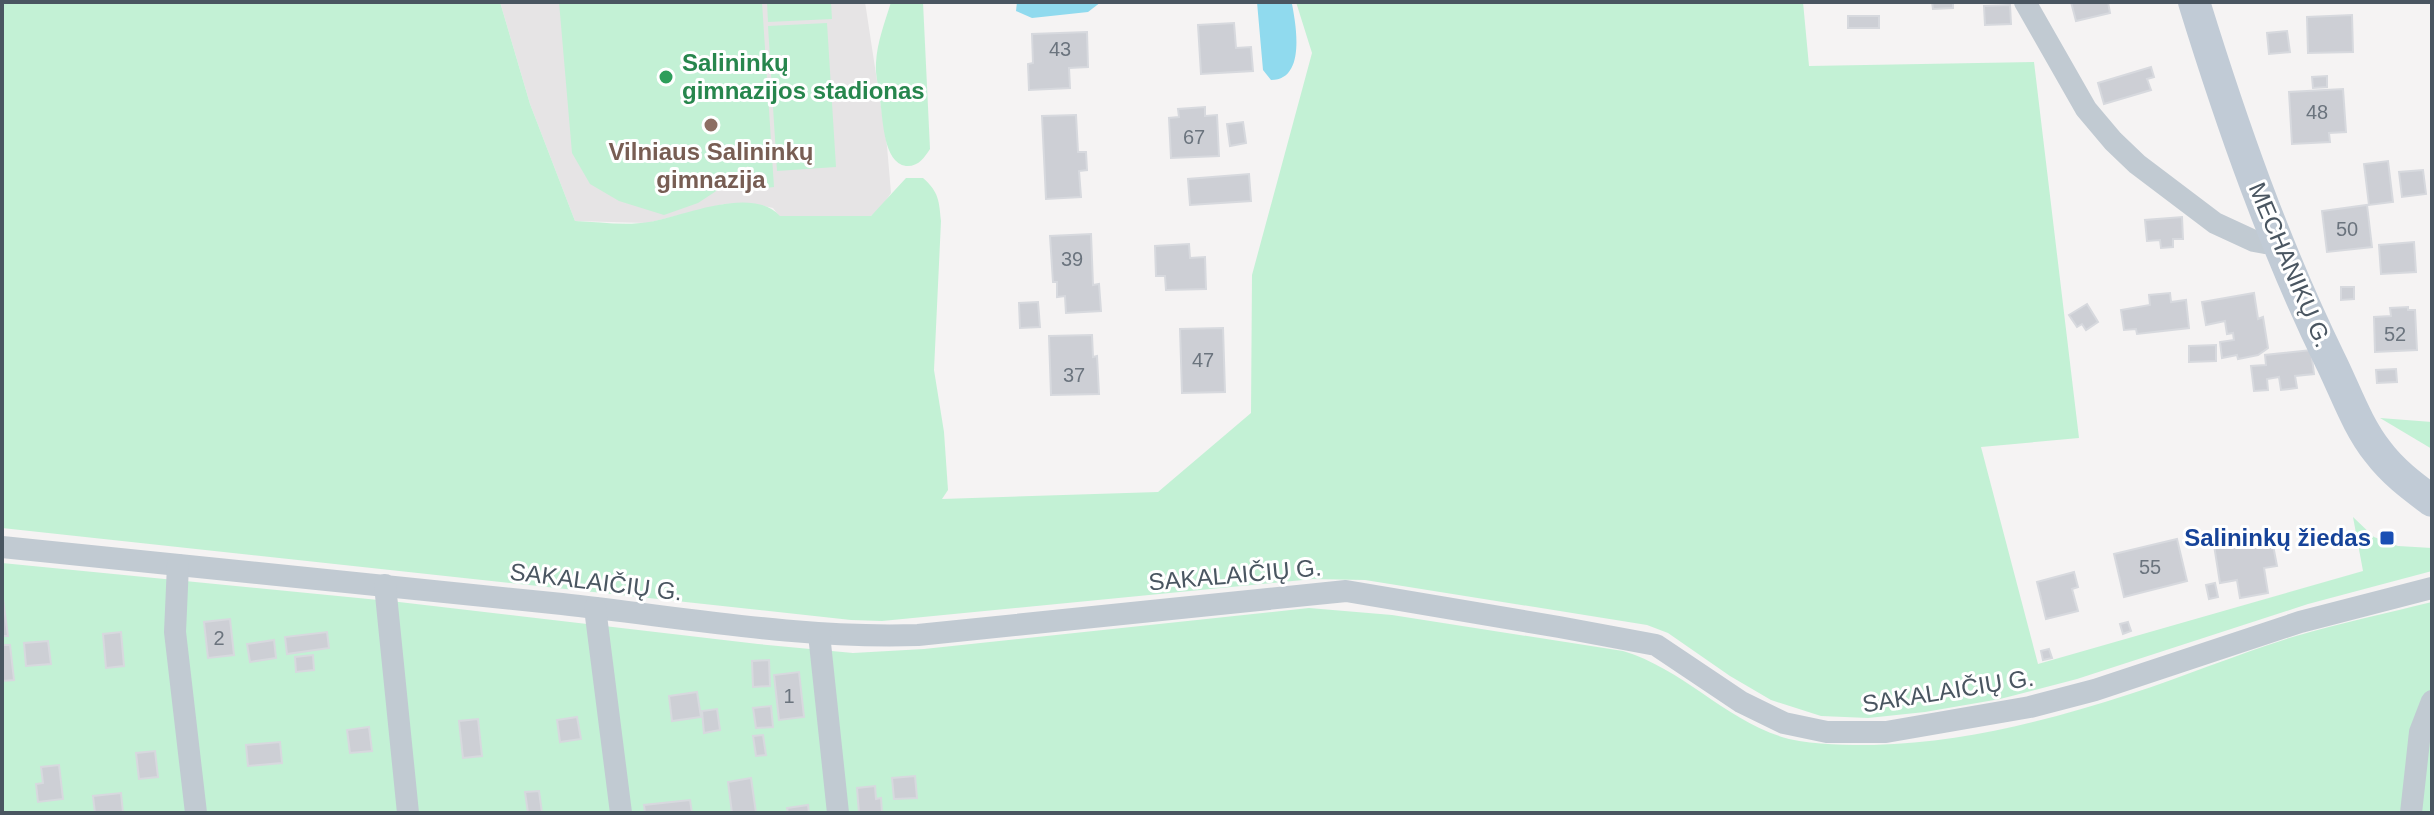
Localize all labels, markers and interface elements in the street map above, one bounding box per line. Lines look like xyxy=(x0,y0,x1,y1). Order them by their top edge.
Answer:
house number: 43 xyxy=(1049,38,1071,60)
place label: Salininkų gimnazijos stadionas xyxy=(682,49,925,104)
marker: Salininkų gimnazijos stadionas xyxy=(657,68,675,86)
house number: 48 xyxy=(2306,101,2328,123)
marker: Vilniaus Salininkų gimnazija xyxy=(702,116,720,134)
house number: 67 xyxy=(1183,126,1205,148)
place label: Vilniaus Salininkų gimnazija xyxy=(609,138,813,193)
street label: MECHANIKŲ G. xyxy=(2244,179,2337,351)
house number: 50 xyxy=(2336,218,2358,240)
house number: 39 xyxy=(1061,248,1083,270)
house number: 52 xyxy=(2384,323,2406,345)
house number: 47 xyxy=(1192,349,1214,371)
house number: 37 xyxy=(1063,364,1085,386)
place label: Salininkų žiedas xyxy=(2184,524,2371,551)
marker: Salininkų žiedas xyxy=(2378,529,2396,547)
street label: SAKALAIČIŲ G. xyxy=(1147,553,1322,596)
house number: 55 xyxy=(2139,556,2161,578)
street label: SAKALAIČIŲ G. xyxy=(508,558,684,605)
house number: 2 xyxy=(213,627,225,649)
street label: SAKALAIČIŲ G. xyxy=(1860,664,2036,717)
house number: 1 xyxy=(783,685,795,707)

